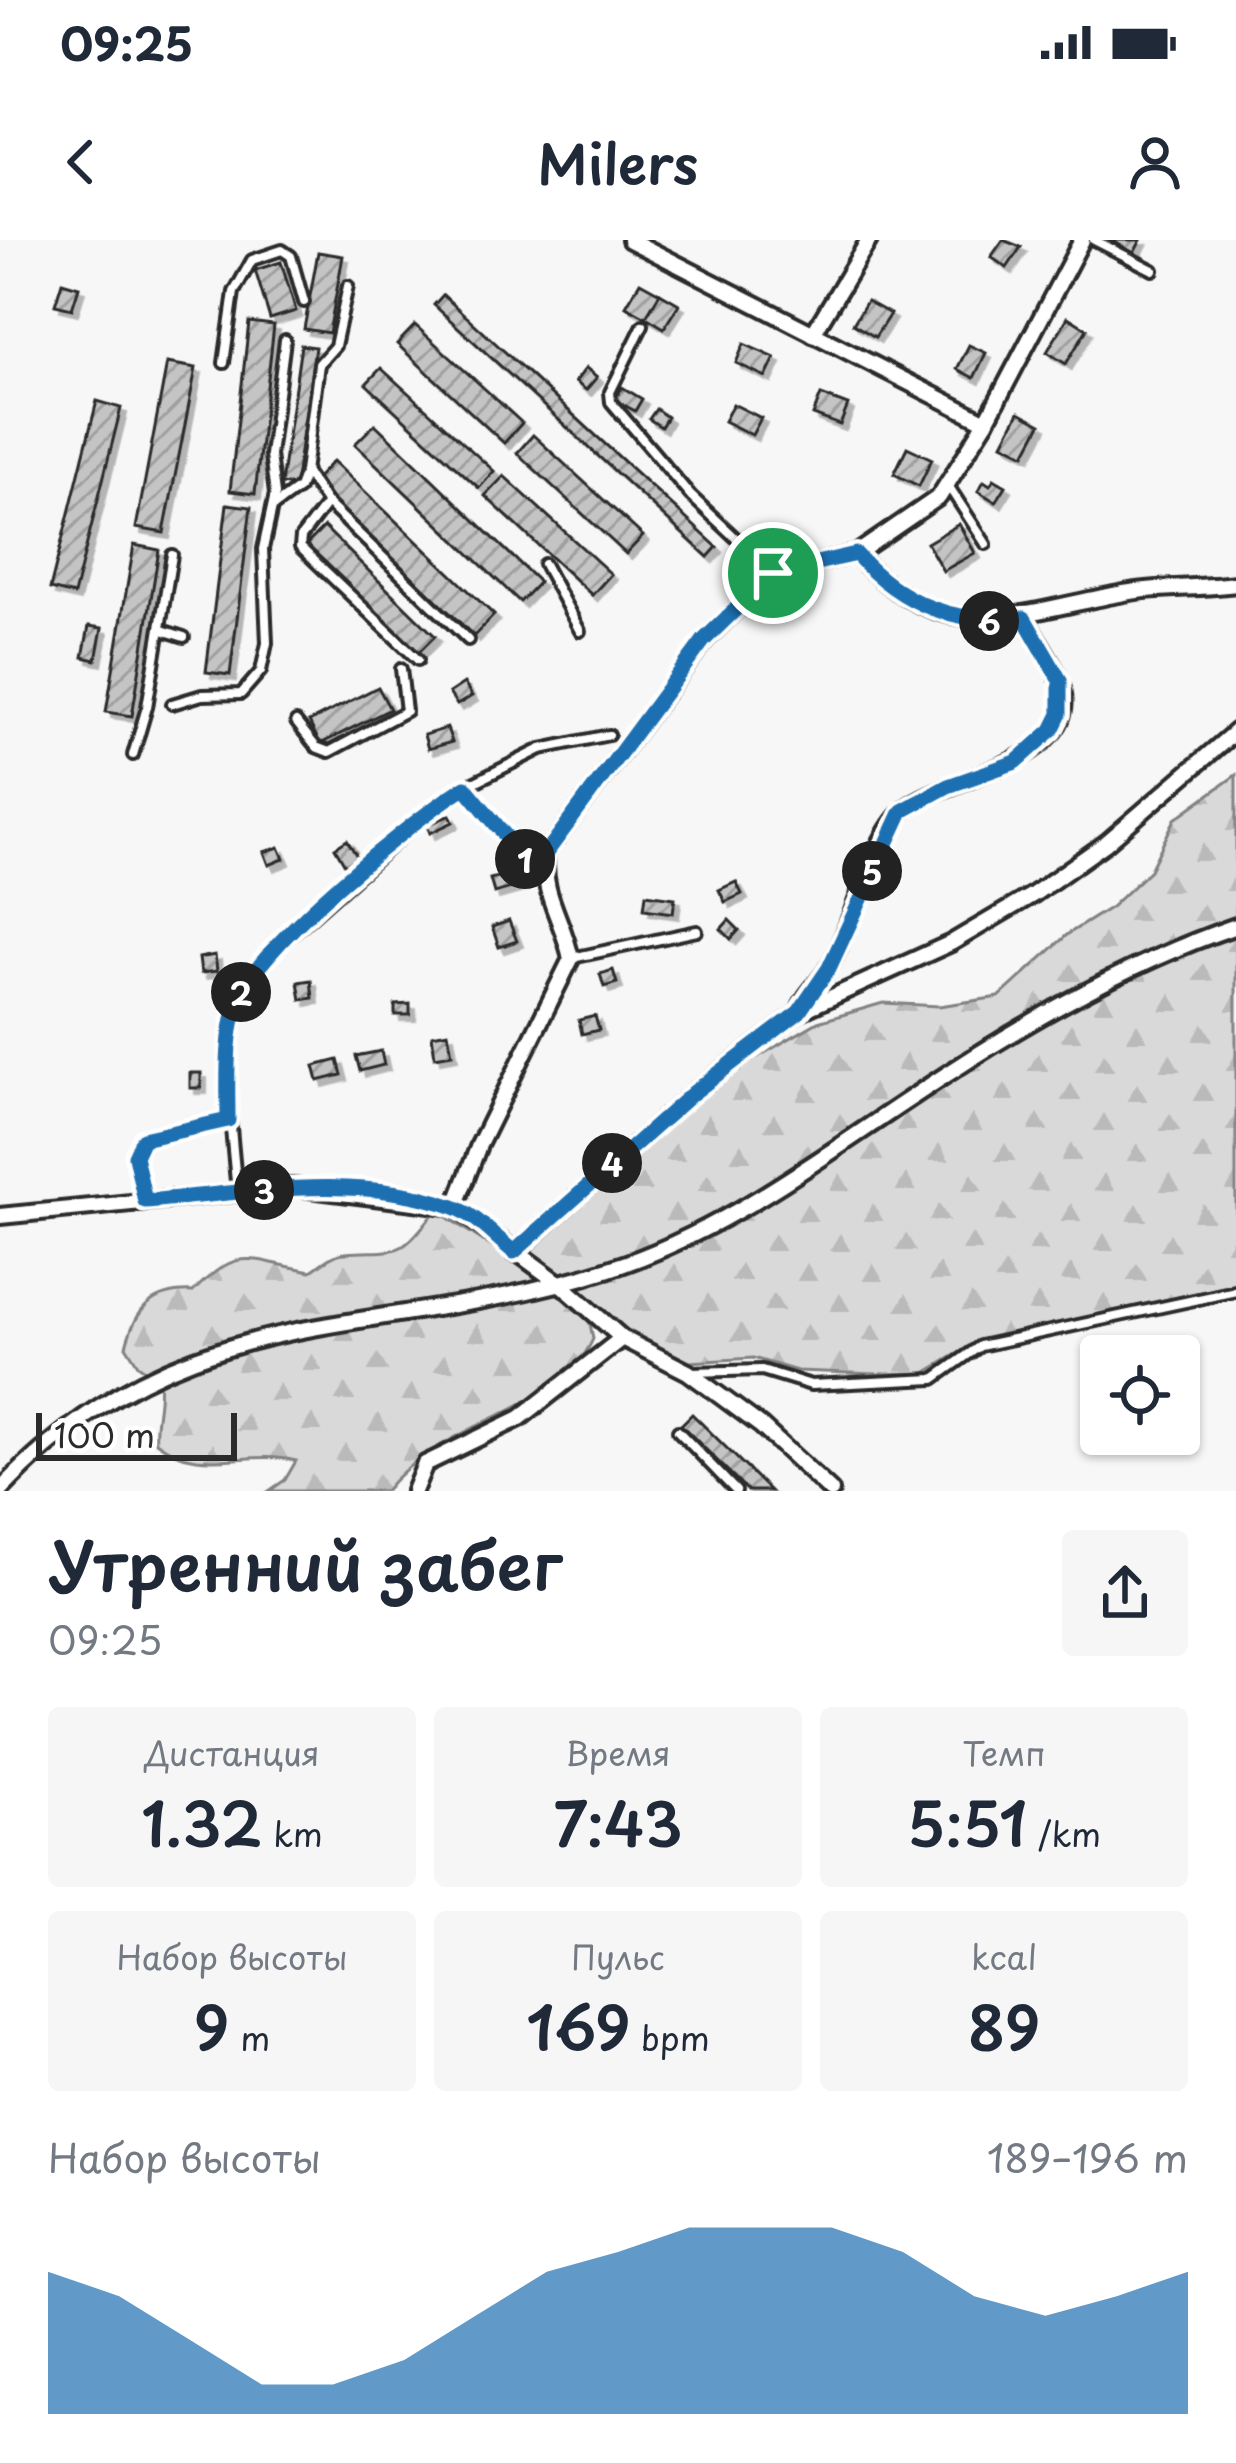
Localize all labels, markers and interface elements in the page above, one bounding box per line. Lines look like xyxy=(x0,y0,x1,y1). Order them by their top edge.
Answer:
text: 09:25 xyxy=(60,8,193,76)
text: Milers xyxy=(538,122,698,203)
icon: back xyxy=(48,129,114,195)
icon: person xyxy=(1122,129,1188,195)
pin xyxy=(722,522,824,624)
icon: arrive xyxy=(740,540,806,606)
pin: 6 xyxy=(959,591,1019,651)
text: 6 xyxy=(977,596,1001,646)
pin: 1 xyxy=(495,829,555,889)
text: 1 xyxy=(517,834,533,884)
pin: 5 xyxy=(842,841,902,901)
text: 5 xyxy=(861,846,883,896)
pin: 2 xyxy=(211,962,271,1022)
text: 2 xyxy=(229,967,253,1017)
pin: 4 xyxy=(582,1133,642,1193)
text: 4 xyxy=(601,1138,623,1188)
pin: 3 xyxy=(234,1160,294,1220)
text: 3 xyxy=(253,1165,275,1215)
map controls xyxy=(1080,1335,1200,1455)
button: locate xyxy=(1080,1335,1200,1455)
scale bar xyxy=(36,1407,237,1460)
text: 100 m xyxy=(54,1409,155,1459)
text: Утренний забег xyxy=(48,1514,562,1613)
button: share xyxy=(1062,1530,1188,1656)
text: 09:25 xyxy=(48,1609,162,1668)
text: Дистанция xyxy=(144,1727,320,1777)
text: Время xyxy=(565,1727,671,1777)
text: Темп xyxy=(962,1727,1046,1777)
text: 1.32 xyxy=(141,1777,263,1867)
text: 7:43 xyxy=(553,1777,683,1867)
text: 5:51 xyxy=(907,1777,1027,1867)
text: km xyxy=(263,1808,323,1858)
text: /km xyxy=(1027,1808,1101,1858)
text: Набор высоты xyxy=(117,1931,348,1981)
text: Пульс xyxy=(571,1931,665,1981)
text: kcal xyxy=(971,1931,1037,1981)
text: 9 xyxy=(194,1981,229,2071)
text: 169 xyxy=(526,1981,631,2071)
text: 89 xyxy=(968,1981,1040,2071)
text: m xyxy=(229,2012,270,2062)
text: bpm xyxy=(631,2012,710,2062)
text: Набор высоты xyxy=(48,2127,321,2186)
text: 189–196 m xyxy=(987,2127,1188,2186)

